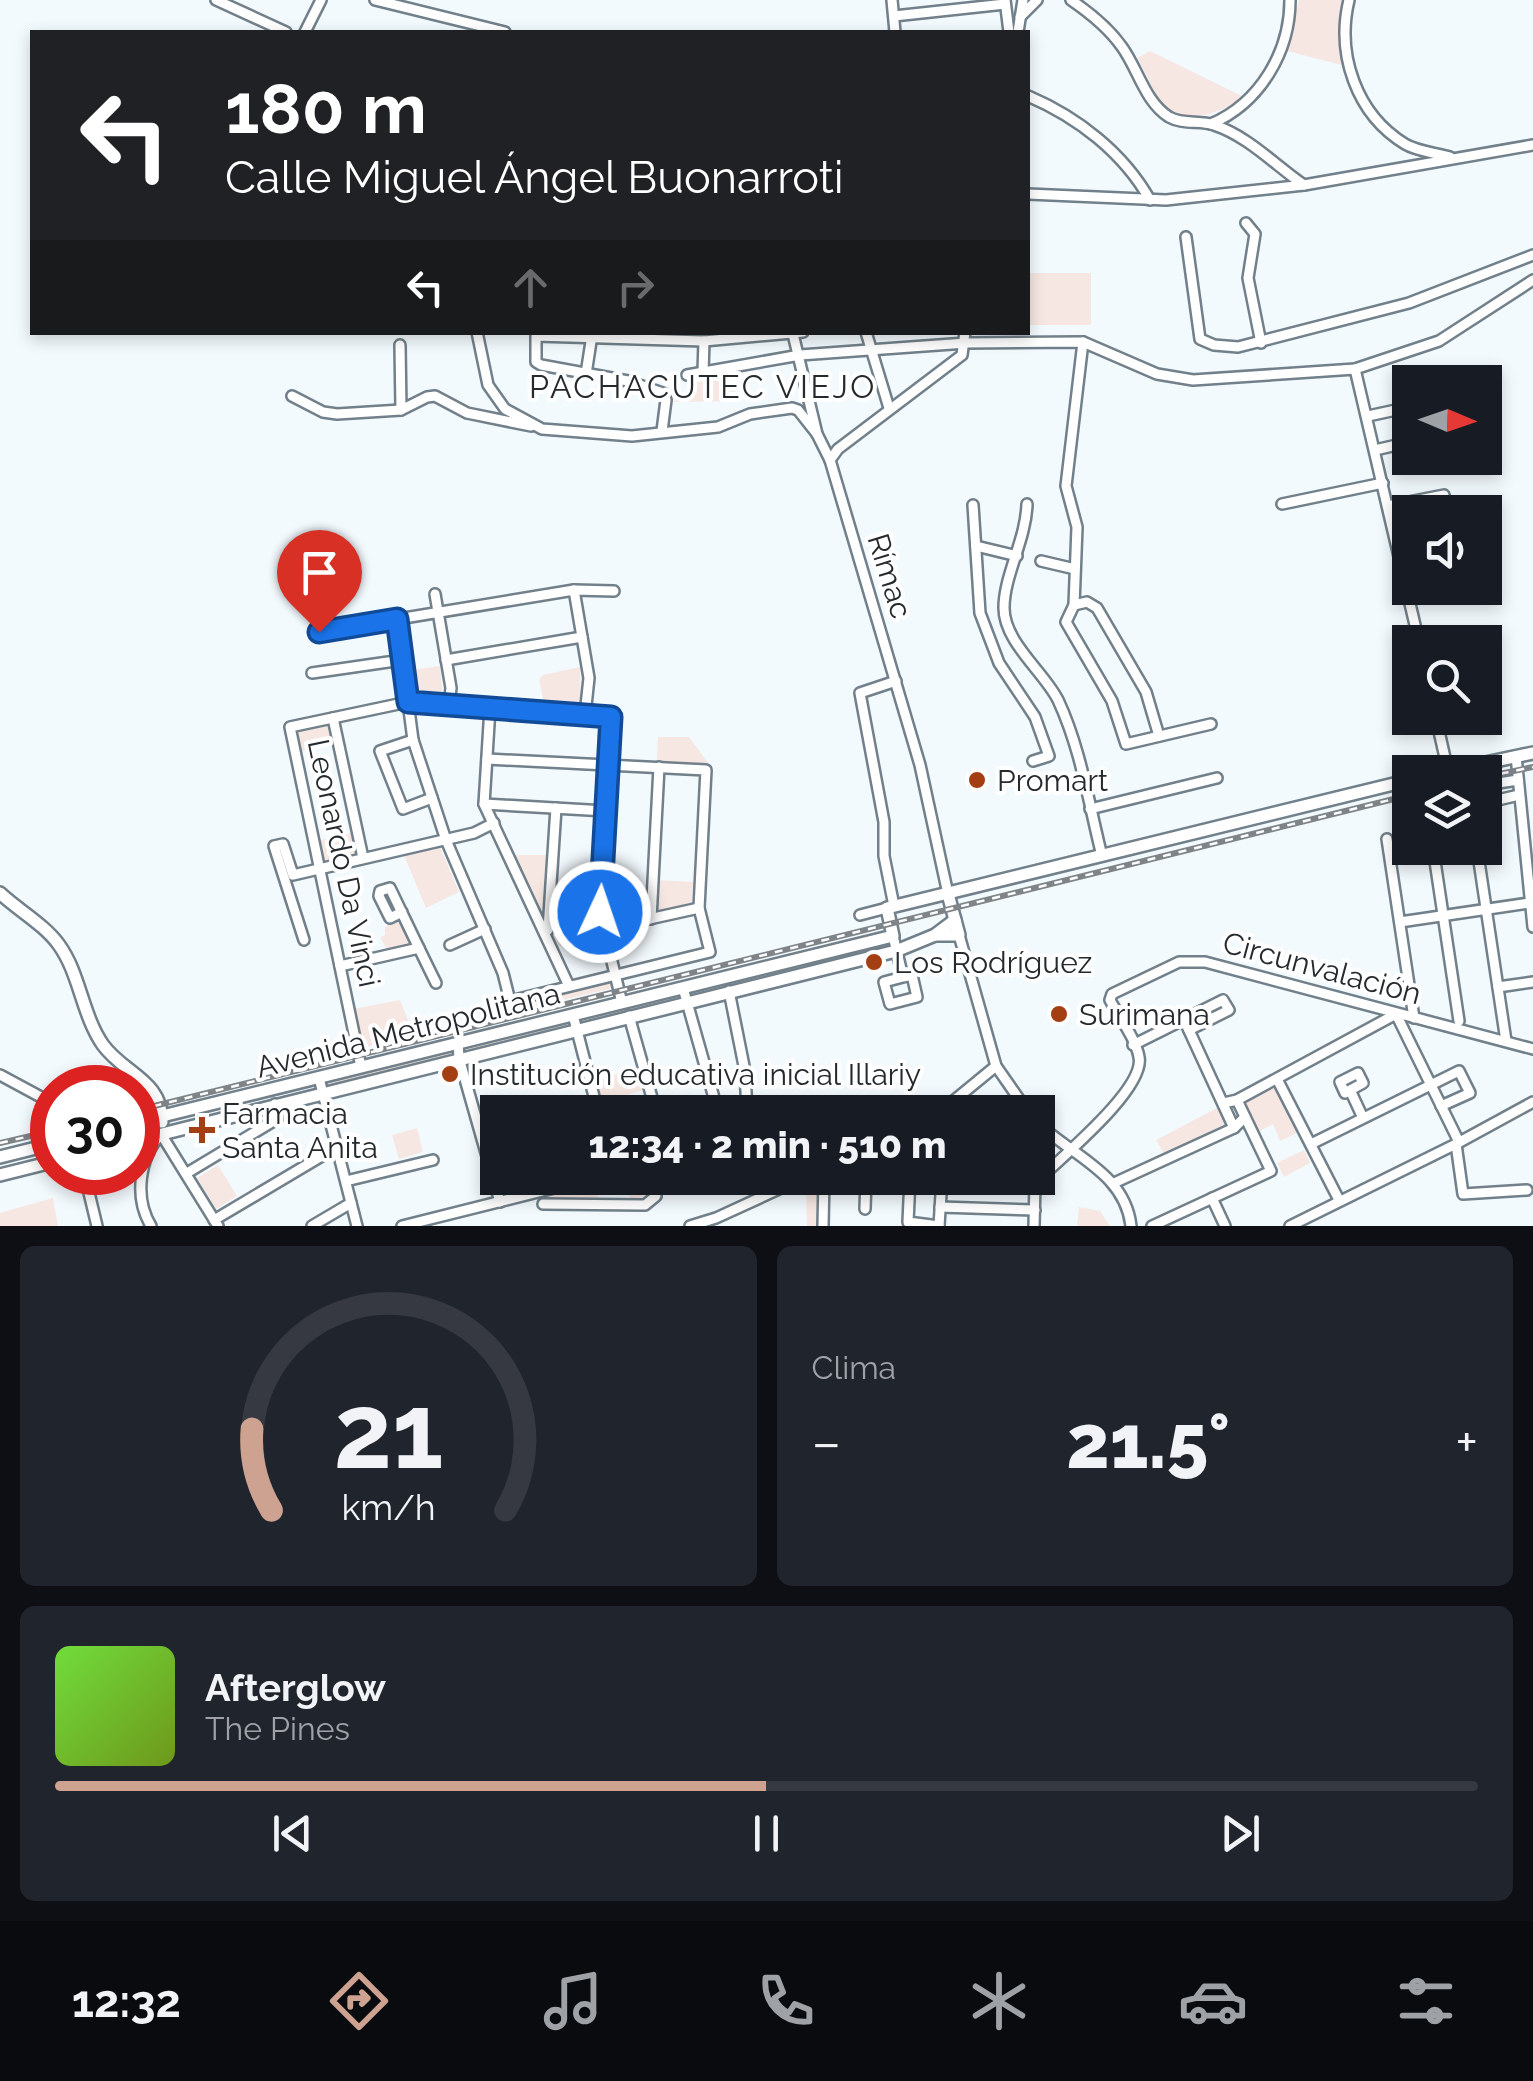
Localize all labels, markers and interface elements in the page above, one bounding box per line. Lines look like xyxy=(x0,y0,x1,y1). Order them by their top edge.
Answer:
text: 180 m xyxy=(225,67,427,149)
icon: left xyxy=(60,70,190,200)
text: Calle Miguel Ángel Buonarroti xyxy=(225,151,844,204)
icon: left xyxy=(398,260,453,315)
icon: ahead xyxy=(503,260,558,315)
icon: right xyxy=(608,260,663,315)
north arrow xyxy=(1392,365,1502,475)
map controls xyxy=(1392,365,1502,865)
district label: PACHACUTEC VIEJO xyxy=(529,368,877,405)
button: sound xyxy=(1392,495,1502,605)
pin xyxy=(277,530,362,633)
street label: Rímac xyxy=(861,530,919,622)
icon: arrive xyxy=(292,545,347,600)
button: search xyxy=(1392,625,1502,735)
street label: Leonardo Da Vinci xyxy=(301,736,387,990)
button: layers xyxy=(1392,755,1502,865)
place label: Promart xyxy=(997,763,1108,798)
marker: Promart xyxy=(966,769,988,791)
position arrow xyxy=(548,860,652,964)
street label: Circunvalación xyxy=(1219,925,1425,1011)
place label: Los Rodríguez xyxy=(894,945,1092,980)
marker: Los Rodríguez xyxy=(863,951,885,973)
street label: Avenida Metropolitana xyxy=(252,975,564,1085)
place label: Surimana xyxy=(1079,997,1210,1032)
marker: Surimana xyxy=(1048,1003,1070,1025)
place label: Institución educativa inicial Illariy xyxy=(470,1057,921,1092)
marker: Institución educativa inicial Illariy xyxy=(439,1063,461,1085)
speed limit sign: 30 xyxy=(30,1065,160,1195)
place label: Farmacia Santa Anita xyxy=(222,1096,378,1165)
marker: Farmacia Santa Anita xyxy=(191,1119,213,1141)
text: 12:34 · 2 min · 510 m xyxy=(589,1122,946,1167)
text: Clima xyxy=(812,1349,896,1386)
text: 21 xyxy=(333,1370,443,1492)
text: 21.5° xyxy=(1066,1397,1230,1486)
text: − xyxy=(812,1410,841,1475)
text: + xyxy=(1455,1410,1478,1475)
text: km/h xyxy=(341,1486,435,1528)
text: Afterglow xyxy=(205,1665,386,1710)
text: The Pines xyxy=(205,1710,350,1747)
icon: previous xyxy=(265,1806,320,1861)
icon: pause xyxy=(739,1806,794,1861)
icon: next xyxy=(1213,1806,1268,1861)
icon: directions xyxy=(324,1966,394,2036)
icon: music xyxy=(538,1966,608,2036)
icon: phone xyxy=(751,1966,821,2036)
icon: climate xyxy=(964,1966,1034,2036)
icon: car xyxy=(1178,1966,1248,2036)
icon: filters xyxy=(1391,1966,1461,2036)
text: 12:32 xyxy=(72,1975,181,2028)

